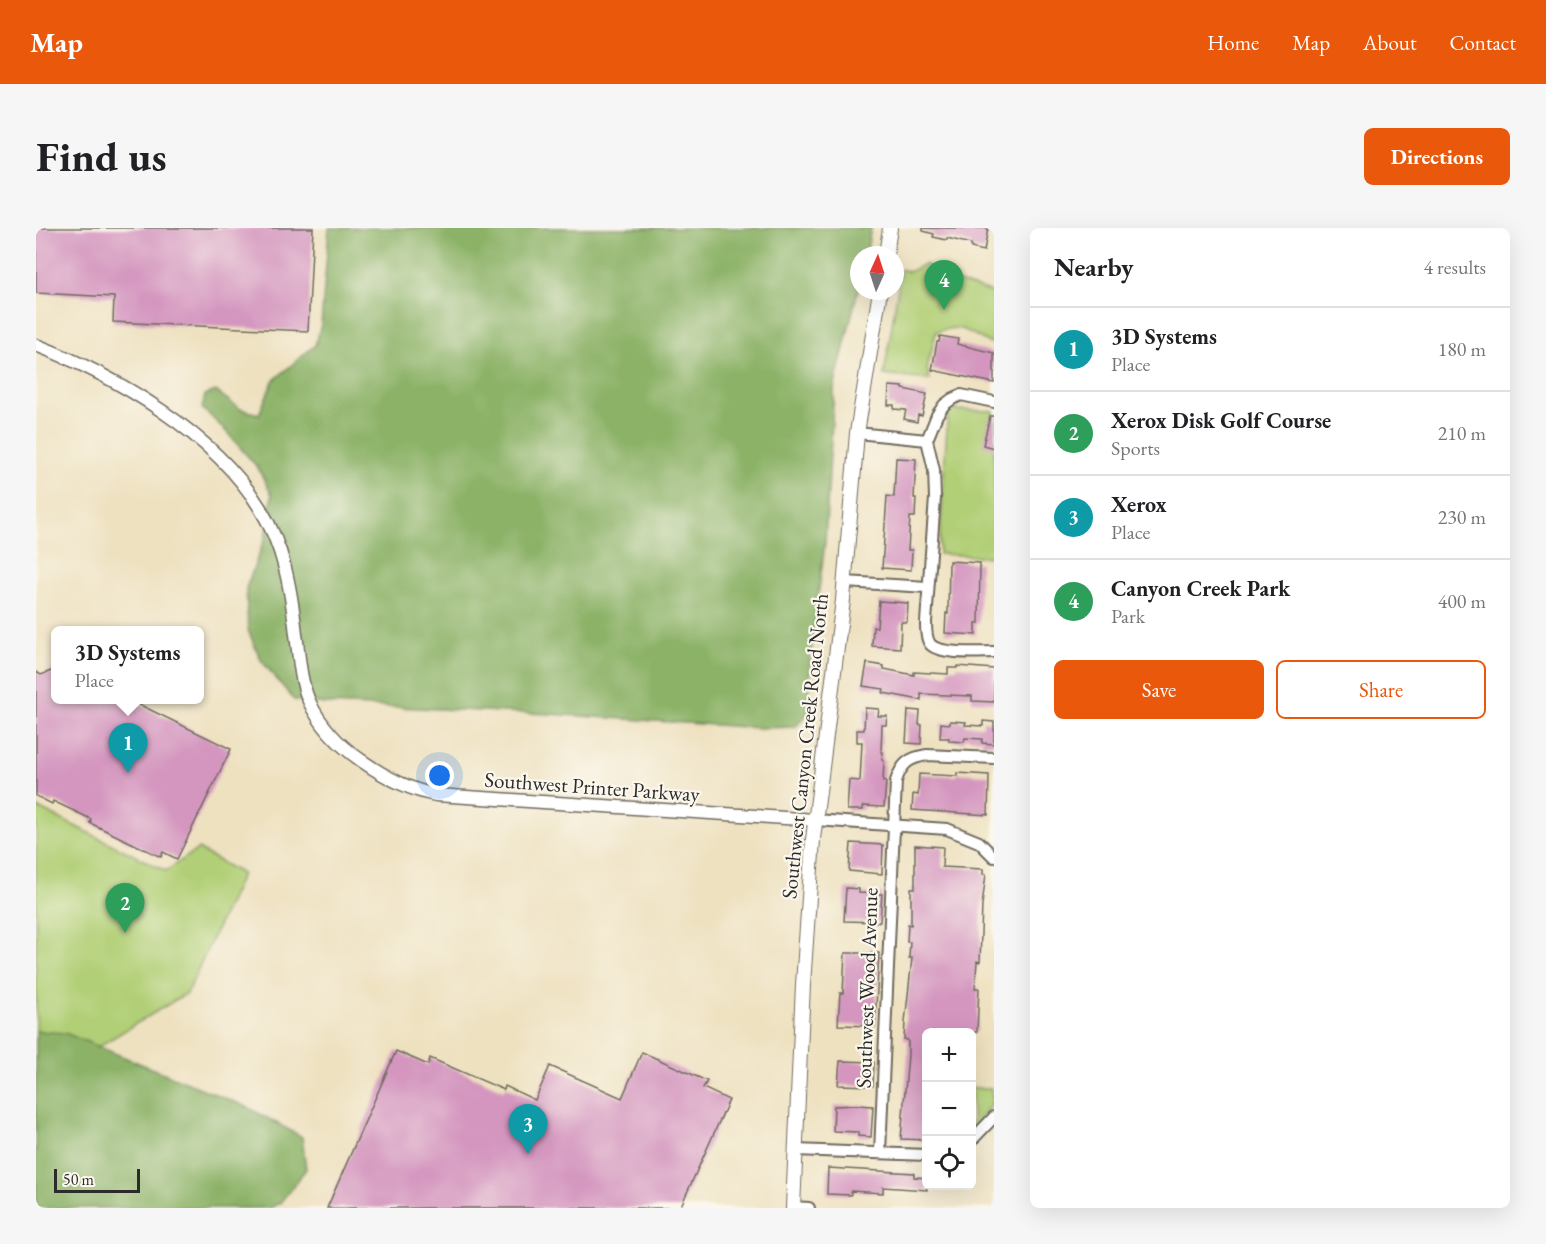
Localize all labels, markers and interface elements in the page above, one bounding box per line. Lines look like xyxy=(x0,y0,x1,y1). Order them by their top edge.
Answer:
text: Map xyxy=(30,24,83,60)
text: Home xyxy=(1207,29,1259,56)
text: Map xyxy=(1292,29,1330,56)
text: About xyxy=(1363,29,1416,56)
text: Contact xyxy=(1449,29,1516,56)
button: Directions xyxy=(1364,128,1510,185)
text: Find us xyxy=(36,129,167,184)
north arrow xyxy=(850,246,904,300)
text: Nearby xyxy=(1054,250,1134,284)
text: 4 results xyxy=(1423,254,1486,280)
pin: 4 xyxy=(924,260,964,310)
text: 3D Systems xyxy=(1111,322,1217,351)
text: 1 xyxy=(1068,336,1079,362)
text: 180 m xyxy=(1438,336,1486,362)
text: Place xyxy=(1111,351,1150,377)
text: Xerox Disk Golf Course xyxy=(1111,406,1331,435)
text: 2 xyxy=(1068,420,1079,446)
text: 210 m xyxy=(1438,420,1486,446)
text: Sports xyxy=(1111,435,1160,461)
text: Xerox xyxy=(1111,490,1167,519)
text: 3 xyxy=(1068,504,1079,530)
text: 230 m xyxy=(1438,504,1486,530)
text: Place xyxy=(1111,519,1150,545)
text: Canyon Creek Park xyxy=(1111,574,1290,603)
text: 4 xyxy=(1068,588,1079,614)
text: 400 m xyxy=(1438,588,1486,614)
street label: Southwest Canyon Creek Road North xyxy=(775,592,834,900)
text: Park xyxy=(1111,603,1145,629)
popup xyxy=(51,626,204,704)
text: 3D Systems xyxy=(75,638,181,667)
button: Save xyxy=(1054,660,1264,719)
button: Share xyxy=(1276,660,1486,719)
text: Place xyxy=(75,667,114,693)
pin: 1 xyxy=(108,724,148,773)
your location xyxy=(425,761,454,790)
street label: Southwest Printer Parkway xyxy=(483,766,701,808)
pin: 2 xyxy=(106,884,145,933)
street label: Southwest Wood Avenue xyxy=(850,887,883,1089)
map controls xyxy=(922,1028,976,1190)
button: + xyxy=(922,1028,976,1082)
button: − xyxy=(922,1082,976,1136)
pin: 3 xyxy=(508,1104,548,1154)
button: locate xyxy=(922,1136,976,1190)
scale bar xyxy=(54,1166,140,1194)
text: 50 m xyxy=(63,1169,94,1190)

